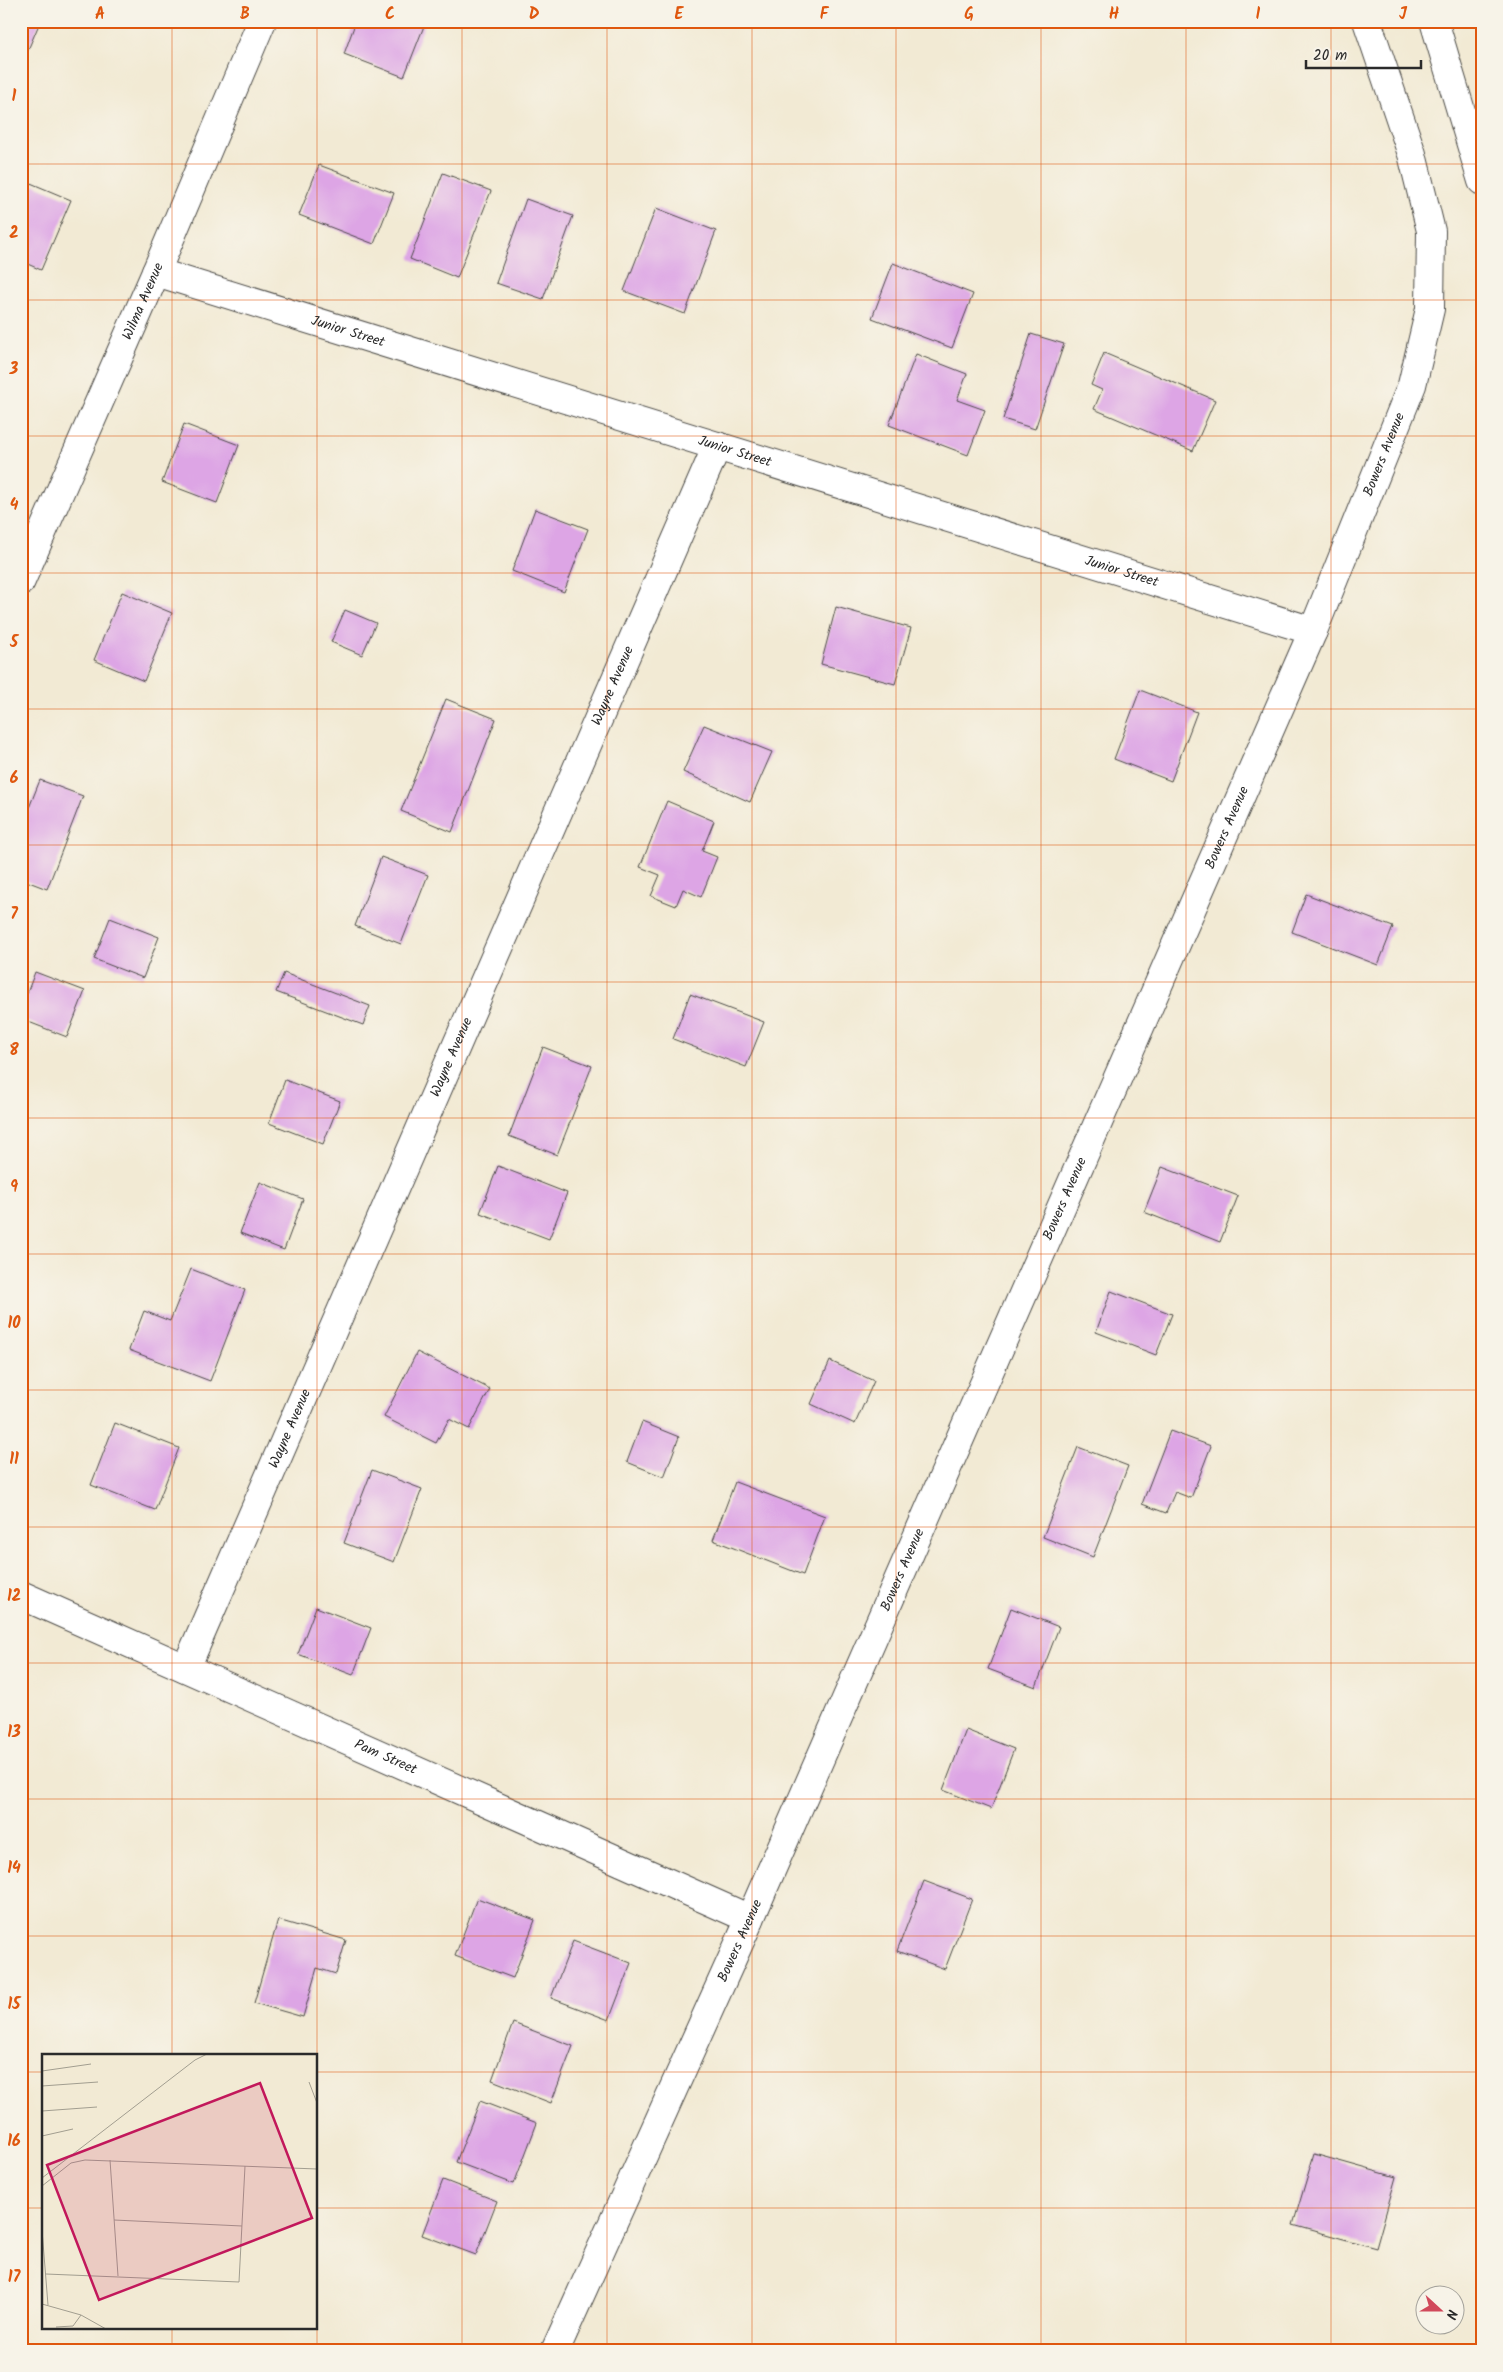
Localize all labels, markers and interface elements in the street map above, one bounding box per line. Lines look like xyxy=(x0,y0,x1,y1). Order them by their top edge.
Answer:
text: A xyxy=(95,2,105,27)
text: B xyxy=(240,2,250,27)
text: C xyxy=(385,2,395,27)
text: D xyxy=(529,2,540,27)
text: E xyxy=(675,2,685,27)
text: F xyxy=(820,2,830,27)
text: G xyxy=(964,2,974,27)
text: H xyxy=(1109,2,1119,27)
text: I xyxy=(1256,2,1261,27)
text: J xyxy=(1399,2,1408,27)
scale bar xyxy=(1306,38,1420,70)
text: 20 m xyxy=(1313,44,1347,68)
text: 1 xyxy=(12,84,17,109)
text: 2 xyxy=(9,221,19,246)
street label: Wilma Avenue xyxy=(117,259,170,344)
street label: Junior Street xyxy=(308,310,388,354)
text: 3 xyxy=(9,357,19,382)
street label: Bowers Avenue xyxy=(1357,409,1411,500)
street label: Junior Street xyxy=(695,430,775,474)
text: 4 xyxy=(10,493,19,518)
street label: Junior Street xyxy=(1082,550,1162,594)
text: 5 xyxy=(9,630,20,655)
street label: Wayne Avenue xyxy=(586,642,640,729)
text: 6 xyxy=(10,766,19,791)
street label: Bowers Avenue xyxy=(1199,782,1255,873)
text: 7 xyxy=(10,902,18,927)
street label: Wayne Avenue xyxy=(424,1013,479,1100)
text: 8 xyxy=(9,1038,19,1063)
street label: Bowers Avenue xyxy=(1037,1153,1093,1244)
text: 9 xyxy=(10,1175,18,1200)
text: 10 xyxy=(7,1311,21,1336)
street label: Wayne Avenue xyxy=(263,1385,317,1472)
text: 11 xyxy=(9,1447,19,1472)
street label: Bowers Avenue xyxy=(875,1524,931,1615)
text: 12 xyxy=(7,1584,21,1609)
text: 13 xyxy=(7,1720,21,1745)
street label: Pam Street xyxy=(351,1733,421,1781)
text: 14 xyxy=(7,1856,21,1881)
street label: Bowers Avenue xyxy=(712,1895,768,1986)
text: 15 xyxy=(8,1992,22,2017)
inset map xyxy=(42,2054,318,2330)
text: 16 xyxy=(7,2129,21,2154)
text: 17 xyxy=(8,2265,21,2290)
north arrow xyxy=(1416,2284,1466,2334)
text: N xyxy=(1439,2306,1463,2323)

